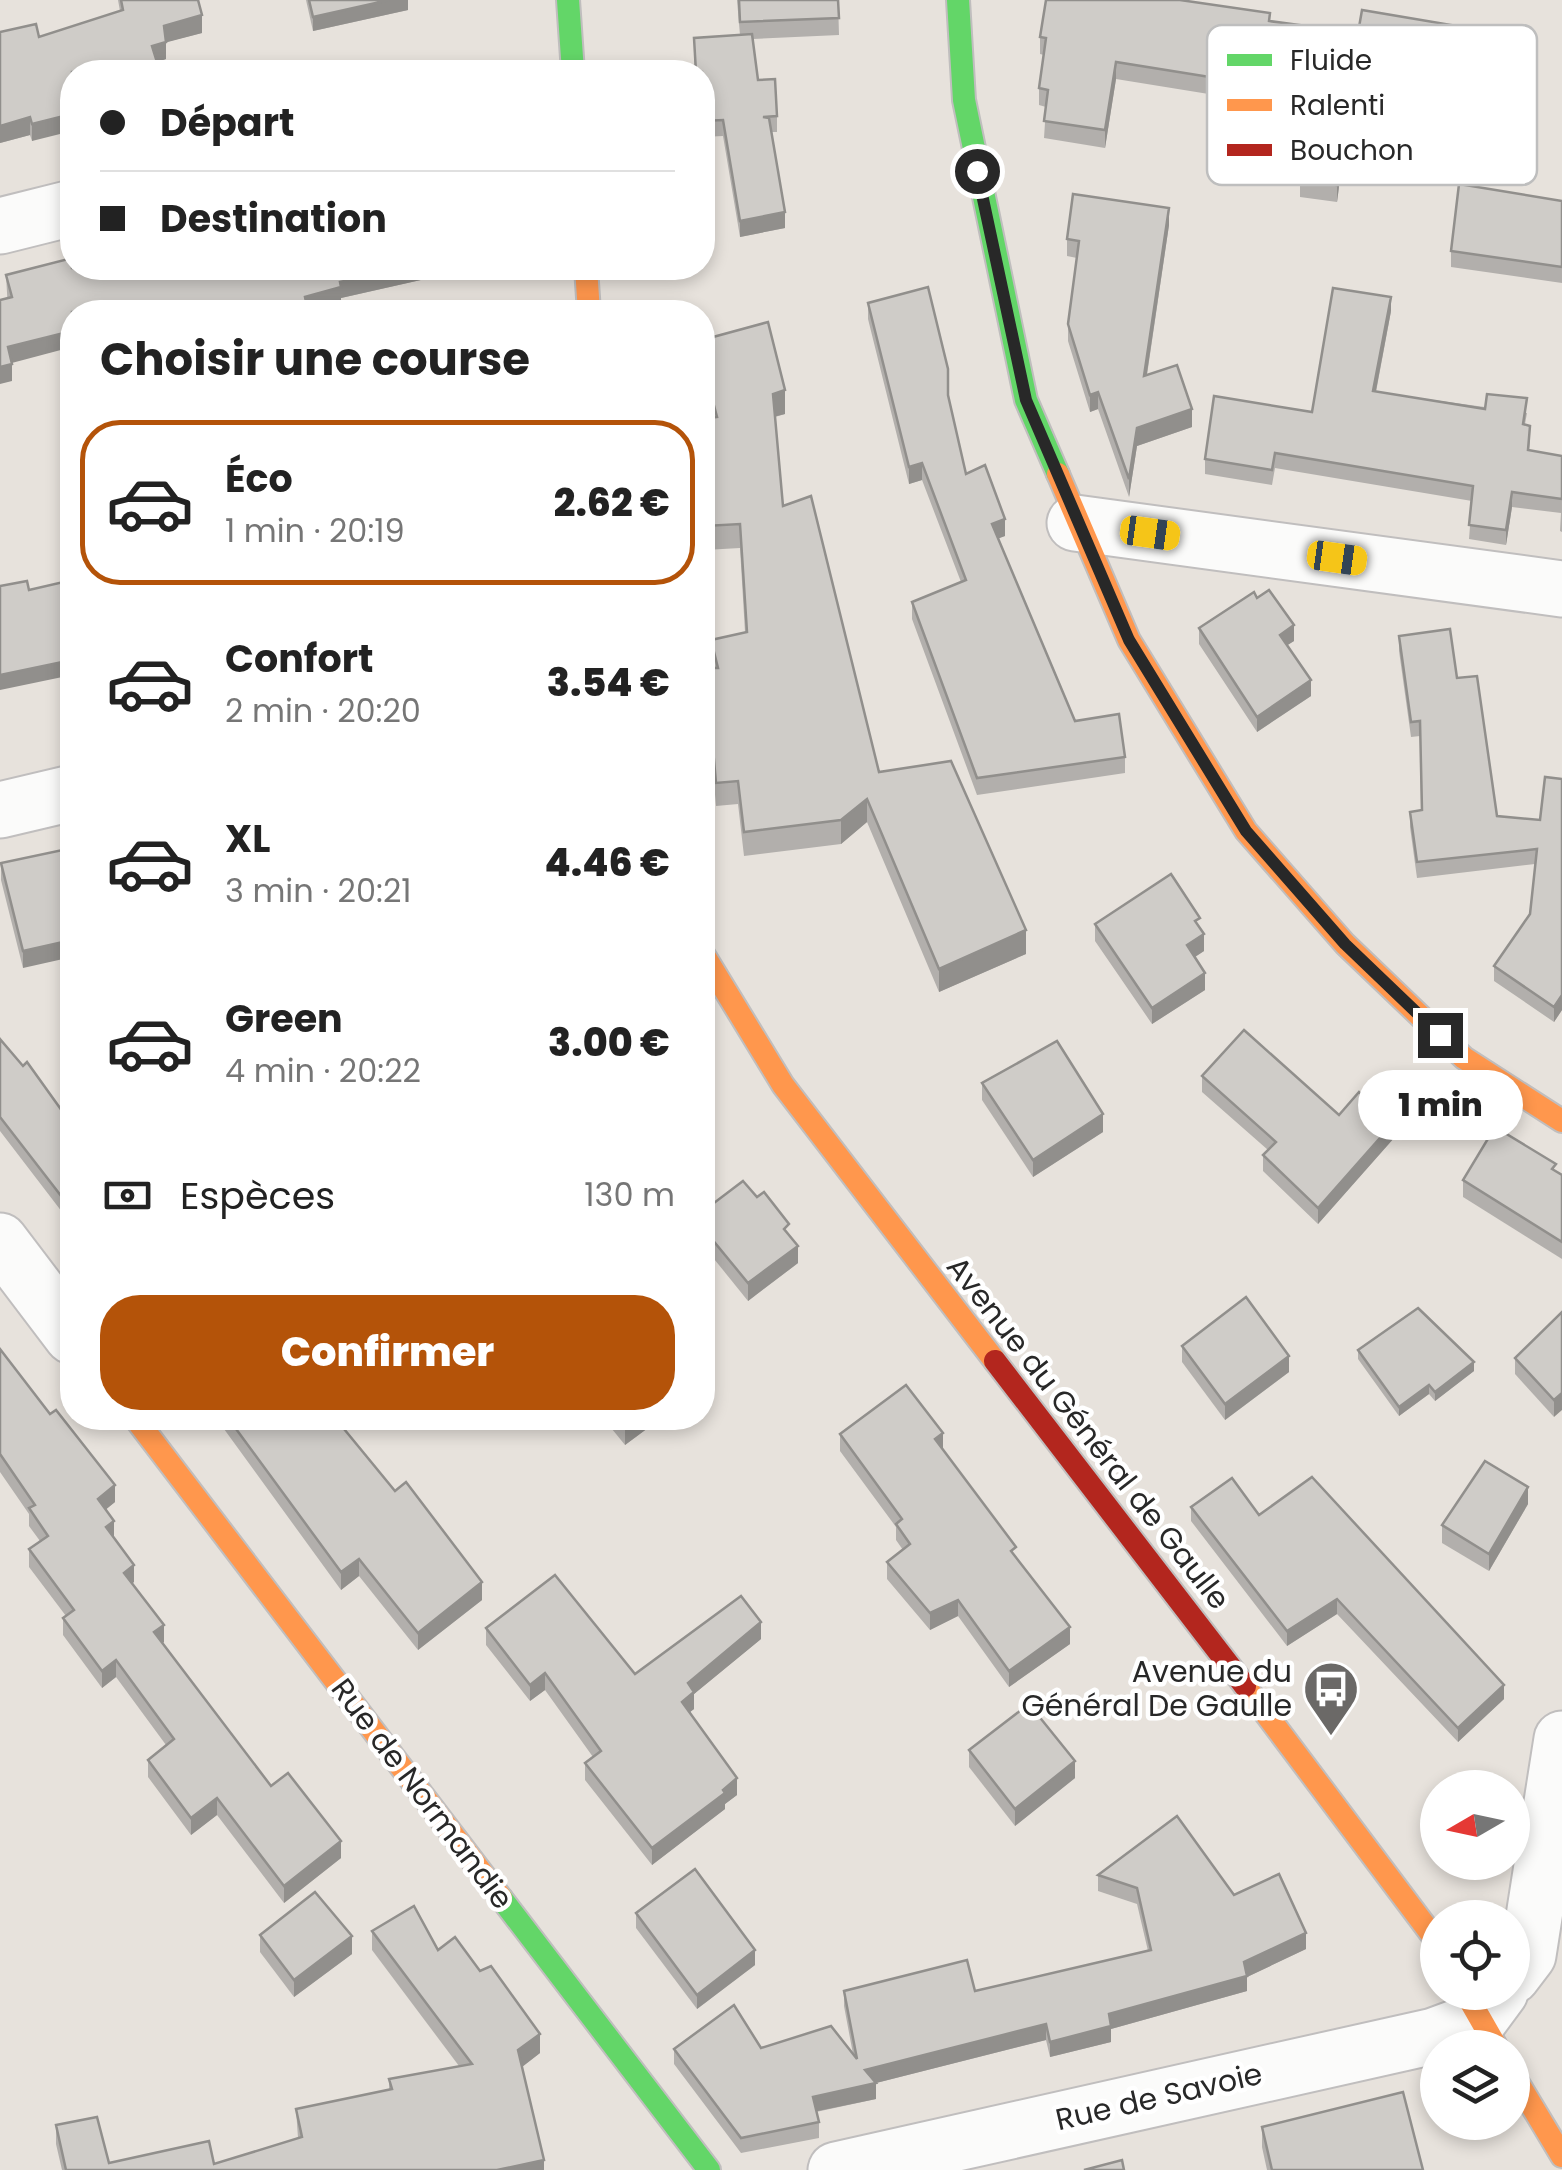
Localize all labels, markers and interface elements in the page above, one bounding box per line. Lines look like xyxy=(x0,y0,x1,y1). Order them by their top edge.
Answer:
legend xyxy=(1207,25,1537,185)
text: Fluide xyxy=(1290,41,1372,80)
text: Ralenti xyxy=(1290,86,1385,125)
text: Départ xyxy=(160,96,294,149)
text: Bouchon xyxy=(1290,131,1414,170)
route start xyxy=(955,149,1000,194)
text: Destination xyxy=(160,192,387,245)
text: Choisir une course xyxy=(100,328,530,391)
text: Éco xyxy=(225,452,293,505)
icon: car xyxy=(105,458,195,548)
text: 2.62 € xyxy=(554,476,670,529)
text: 1 min · 20:19 xyxy=(225,508,405,553)
car xyxy=(1118,514,1182,552)
car xyxy=(1305,539,1369,577)
text: Confort xyxy=(225,632,373,685)
icon: car xyxy=(105,638,195,728)
text: 3.54 € xyxy=(547,656,670,709)
text: 2 min · 20:20 xyxy=(225,688,421,733)
text: XL xyxy=(225,812,270,865)
icon: car xyxy=(105,818,195,908)
text: 4.46 € xyxy=(545,836,670,889)
text: 3 min · 20:21 xyxy=(225,868,412,913)
text: Green xyxy=(225,992,343,1045)
icon: car xyxy=(105,998,195,1088)
route end xyxy=(1418,1013,1463,1058)
text: 3.00 € xyxy=(548,1016,670,1069)
text: 4 min · 20:22 xyxy=(225,1048,421,1093)
callout: 1 min xyxy=(1358,1070,1522,1140)
text: 1 min xyxy=(1398,1082,1483,1127)
icon: cash xyxy=(100,1168,155,1223)
text: Espèces xyxy=(180,1169,335,1222)
text: 130 m xyxy=(584,1172,675,1217)
street label: Avenue du Général de Gaulle xyxy=(937,1247,1240,1618)
button: Confirmer xyxy=(100,1295,675,1410)
place label: Avenue du Général De Gaulle xyxy=(1021,1650,1292,1727)
bus stop icon: Avenue du Général De Gaulle xyxy=(1301,1659,1361,1738)
street label: Rue de Normandie xyxy=(321,1669,524,1918)
north arrow xyxy=(1420,1770,1530,1880)
map controls xyxy=(1420,1770,1530,2140)
button: locate xyxy=(1420,1900,1530,2010)
button: layers xyxy=(1420,2030,1530,2140)
street label: Rue de Savoie xyxy=(1051,2052,1266,2141)

